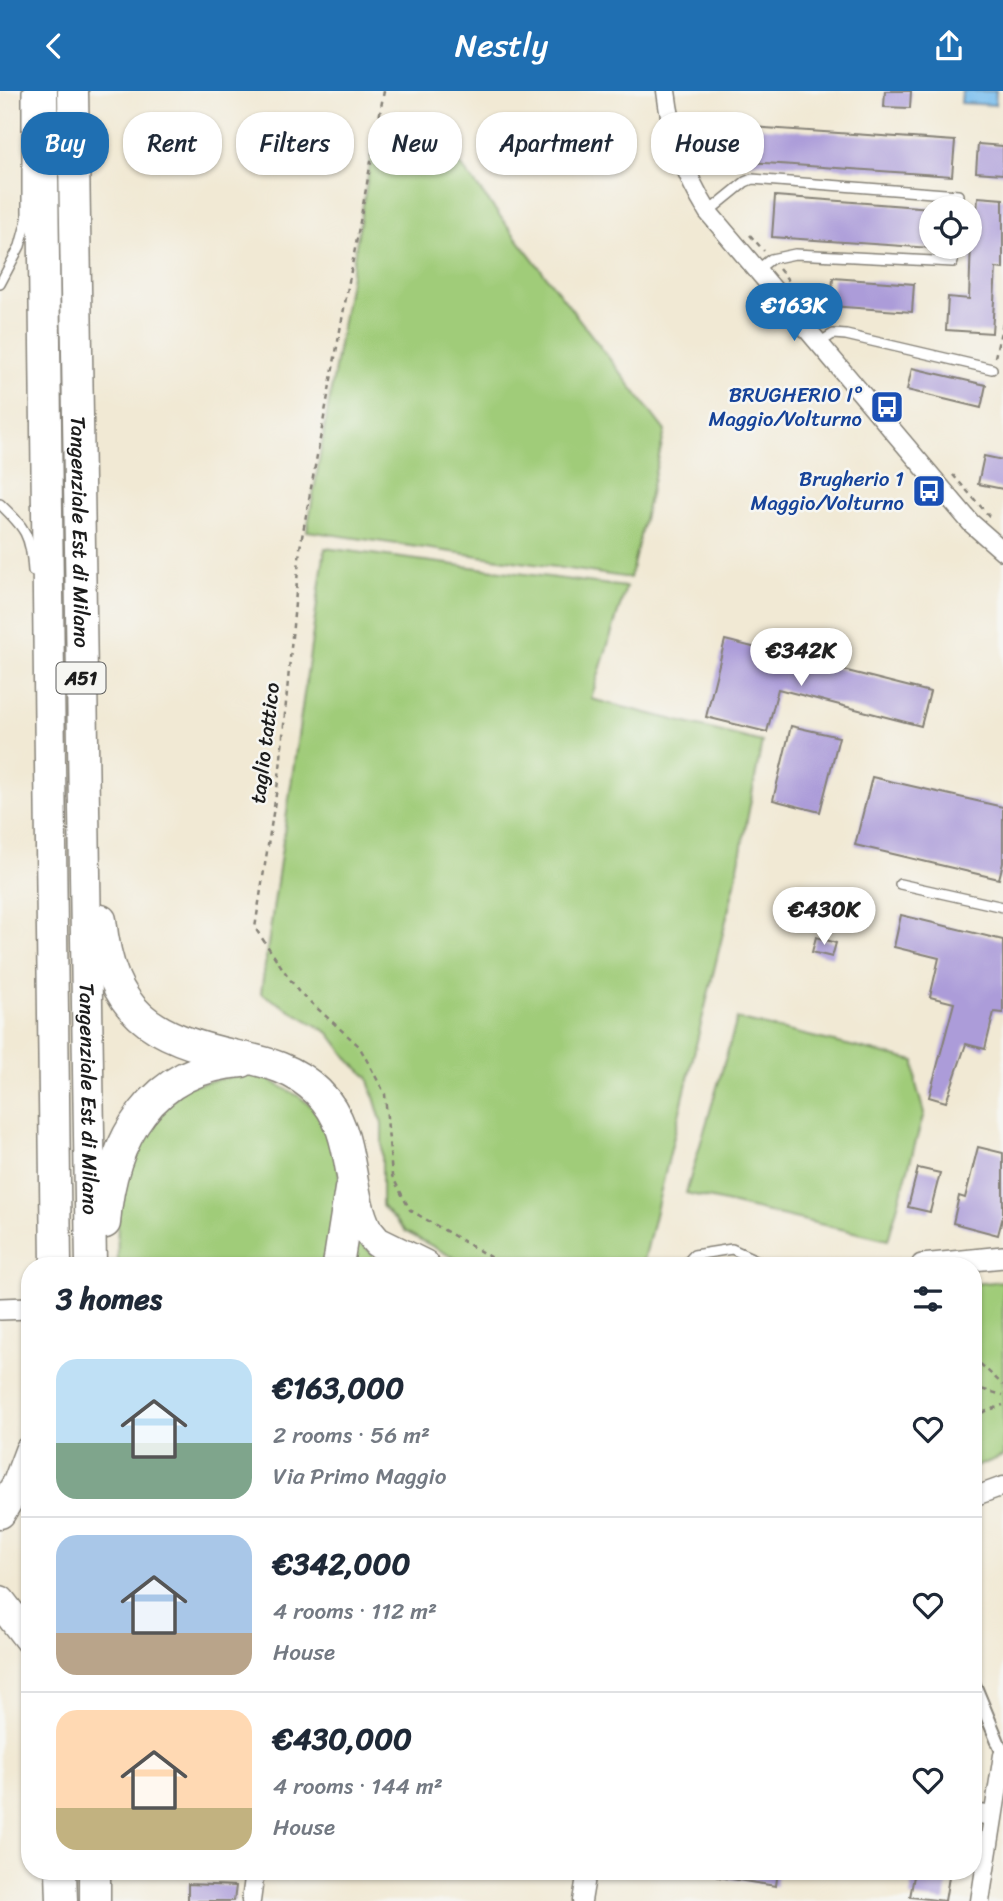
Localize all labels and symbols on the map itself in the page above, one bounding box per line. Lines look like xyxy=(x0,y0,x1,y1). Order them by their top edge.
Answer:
pin: €163K xyxy=(745,283,843,343)
place label: BRUGHERIO I° Maggio/Volturno xyxy=(708,376,863,438)
bus stop icon: BRUGHERIO I° Maggio/Volturno xyxy=(868,388,906,426)
street label: Tangenziale Est di Milano xyxy=(59,416,101,648)
place label: Brugherio 1 Maggio/Volturno xyxy=(750,460,904,522)
bus stop icon: Brugherio 1 Maggio/Volturno xyxy=(910,472,948,510)
pin: €342K xyxy=(752,629,850,688)
road number: A51 xyxy=(56,663,106,693)
street label: taglio tattico xyxy=(239,680,291,806)
pin: €430K xyxy=(775,887,873,947)
street label: Tangenziale Est di Milano xyxy=(68,983,109,1215)

